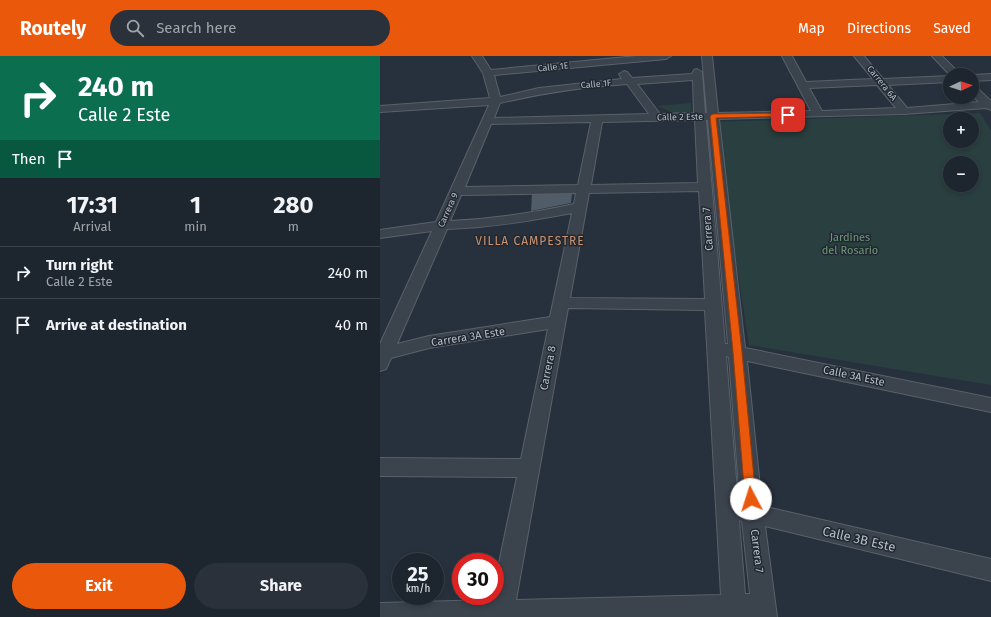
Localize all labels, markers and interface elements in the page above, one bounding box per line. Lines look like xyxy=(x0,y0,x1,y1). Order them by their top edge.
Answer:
search box xyxy=(110,10,390,46)
text: Routely xyxy=(20,17,86,40)
icon: search xyxy=(124,17,146,39)
text: Search here xyxy=(156,19,236,37)
text: Map xyxy=(798,20,825,37)
text: Directions xyxy=(847,20,911,37)
text: Saved xyxy=(933,20,971,37)
street label: Calle 1E xyxy=(537,60,569,74)
street label: Carrera 6A xyxy=(865,64,900,103)
north arrow xyxy=(943,68,979,104)
map controls xyxy=(943,68,979,192)
text: 240 m xyxy=(78,70,154,103)
icon: right xyxy=(12,72,64,124)
street label: Calle 1F xyxy=(580,78,612,90)
pin xyxy=(771,98,805,132)
text: Calle 2 Este xyxy=(78,104,170,126)
icon: arrive xyxy=(777,104,799,126)
street label: Calle 2 Este xyxy=(657,112,703,122)
button: + xyxy=(943,112,979,148)
icon: arrive xyxy=(54,148,76,170)
text: Then xyxy=(12,150,46,168)
button: − xyxy=(943,156,979,192)
text: 17:31 xyxy=(66,191,118,219)
text: 1 xyxy=(190,191,201,219)
text: 280 xyxy=(273,191,314,219)
street label: Carrera 9 xyxy=(436,191,460,229)
street label: Carrera 7 xyxy=(700,207,716,251)
text: Arrival xyxy=(73,219,111,234)
text: min xyxy=(184,219,207,234)
text: m xyxy=(288,219,299,234)
park label: Jardines del Rosario xyxy=(822,231,878,257)
district label: VILLA CAMPESTRE xyxy=(475,234,585,248)
text: Turn right xyxy=(46,256,113,274)
icon: right xyxy=(12,262,34,284)
text: 240 m xyxy=(328,264,368,282)
text: Calle 2 Este xyxy=(46,274,113,289)
icon: arrive xyxy=(12,314,34,336)
text: Arrive at destination xyxy=(46,316,187,334)
text: 40 m xyxy=(335,316,368,334)
street label: Carrera 3A Este xyxy=(430,325,506,349)
street label: Carrera 8 xyxy=(537,345,559,391)
street label: Calle 3A Este xyxy=(822,363,886,389)
position arrow xyxy=(730,478,772,520)
street label: Calle 3B Este xyxy=(821,523,897,555)
street label: Carrera 7 xyxy=(748,528,766,574)
speed limit sign: 30 xyxy=(452,553,504,605)
text: 25 xyxy=(407,562,429,586)
button: Exit xyxy=(12,563,186,609)
button: Share xyxy=(194,563,368,609)
text: km/h xyxy=(406,583,430,595)

